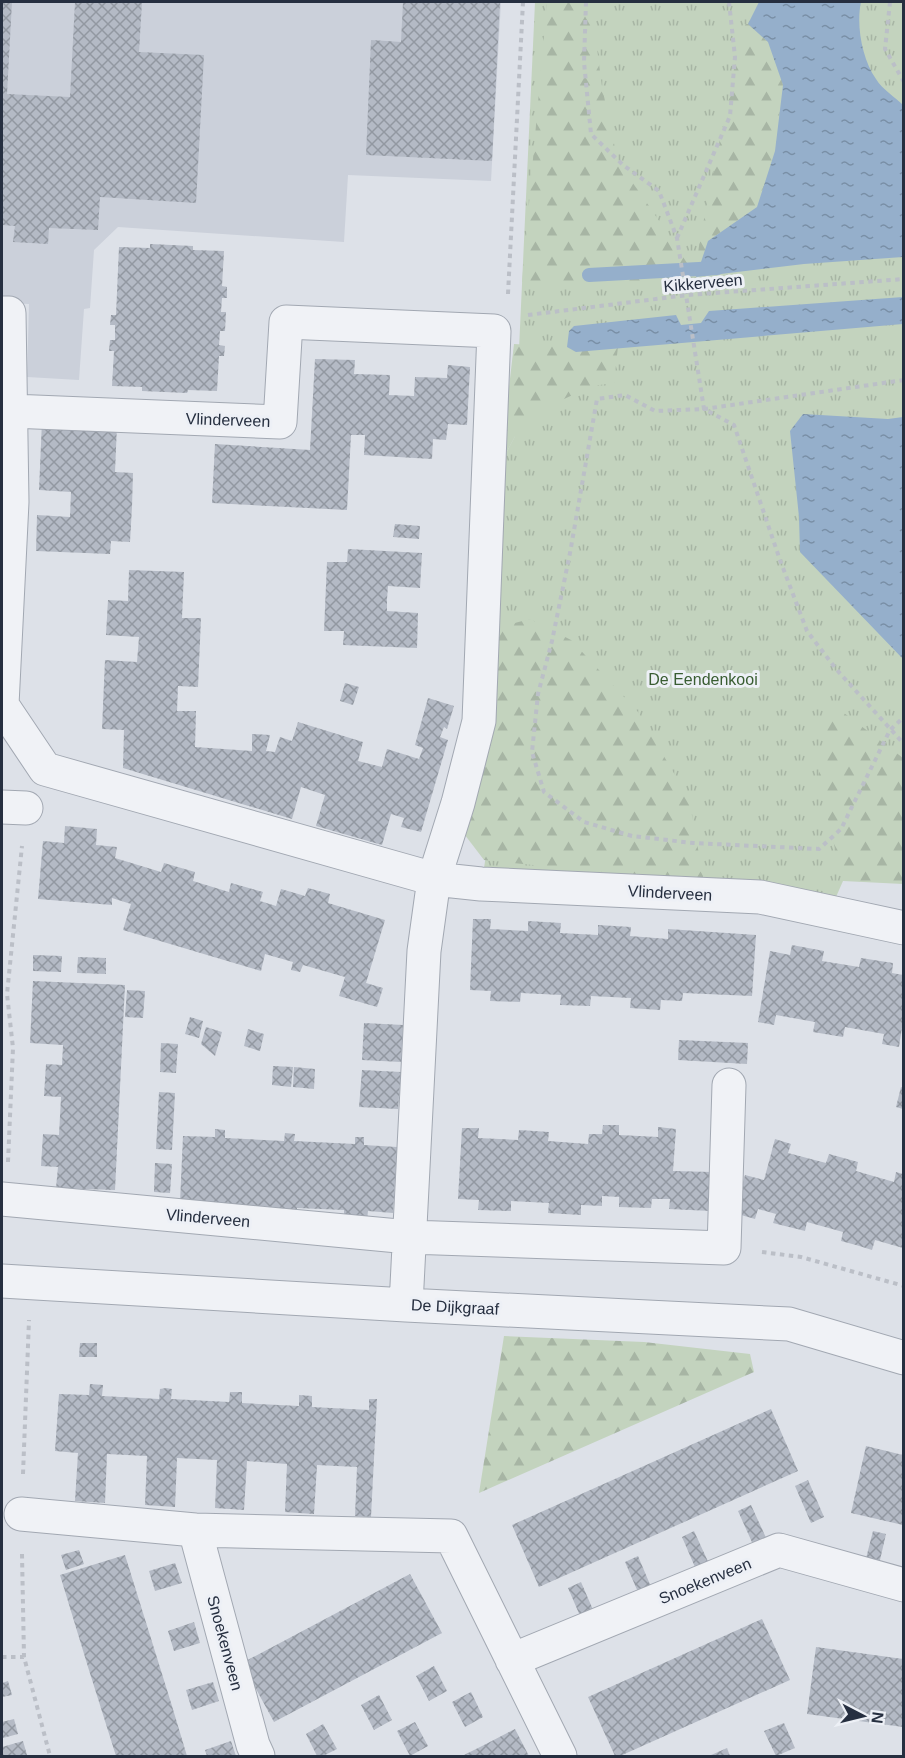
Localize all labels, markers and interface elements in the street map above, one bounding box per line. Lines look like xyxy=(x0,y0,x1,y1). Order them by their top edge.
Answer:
street label: Kikkerveen xyxy=(663,271,743,295)
street label: Vlinderveen xyxy=(185,410,271,430)
park label: De Eendenkooi xyxy=(648,671,758,688)
street label: Vlinderveen xyxy=(627,882,713,904)
street label: Vlinderveen xyxy=(165,1206,251,1230)
street label: De Dijkgraaf xyxy=(411,1296,500,1318)
street label: Snoekenveen xyxy=(656,1555,754,1607)
street label: Snoekenveen xyxy=(204,1594,246,1692)
north arrow xyxy=(833,1686,893,1746)
text: N xyxy=(868,1711,887,1725)

